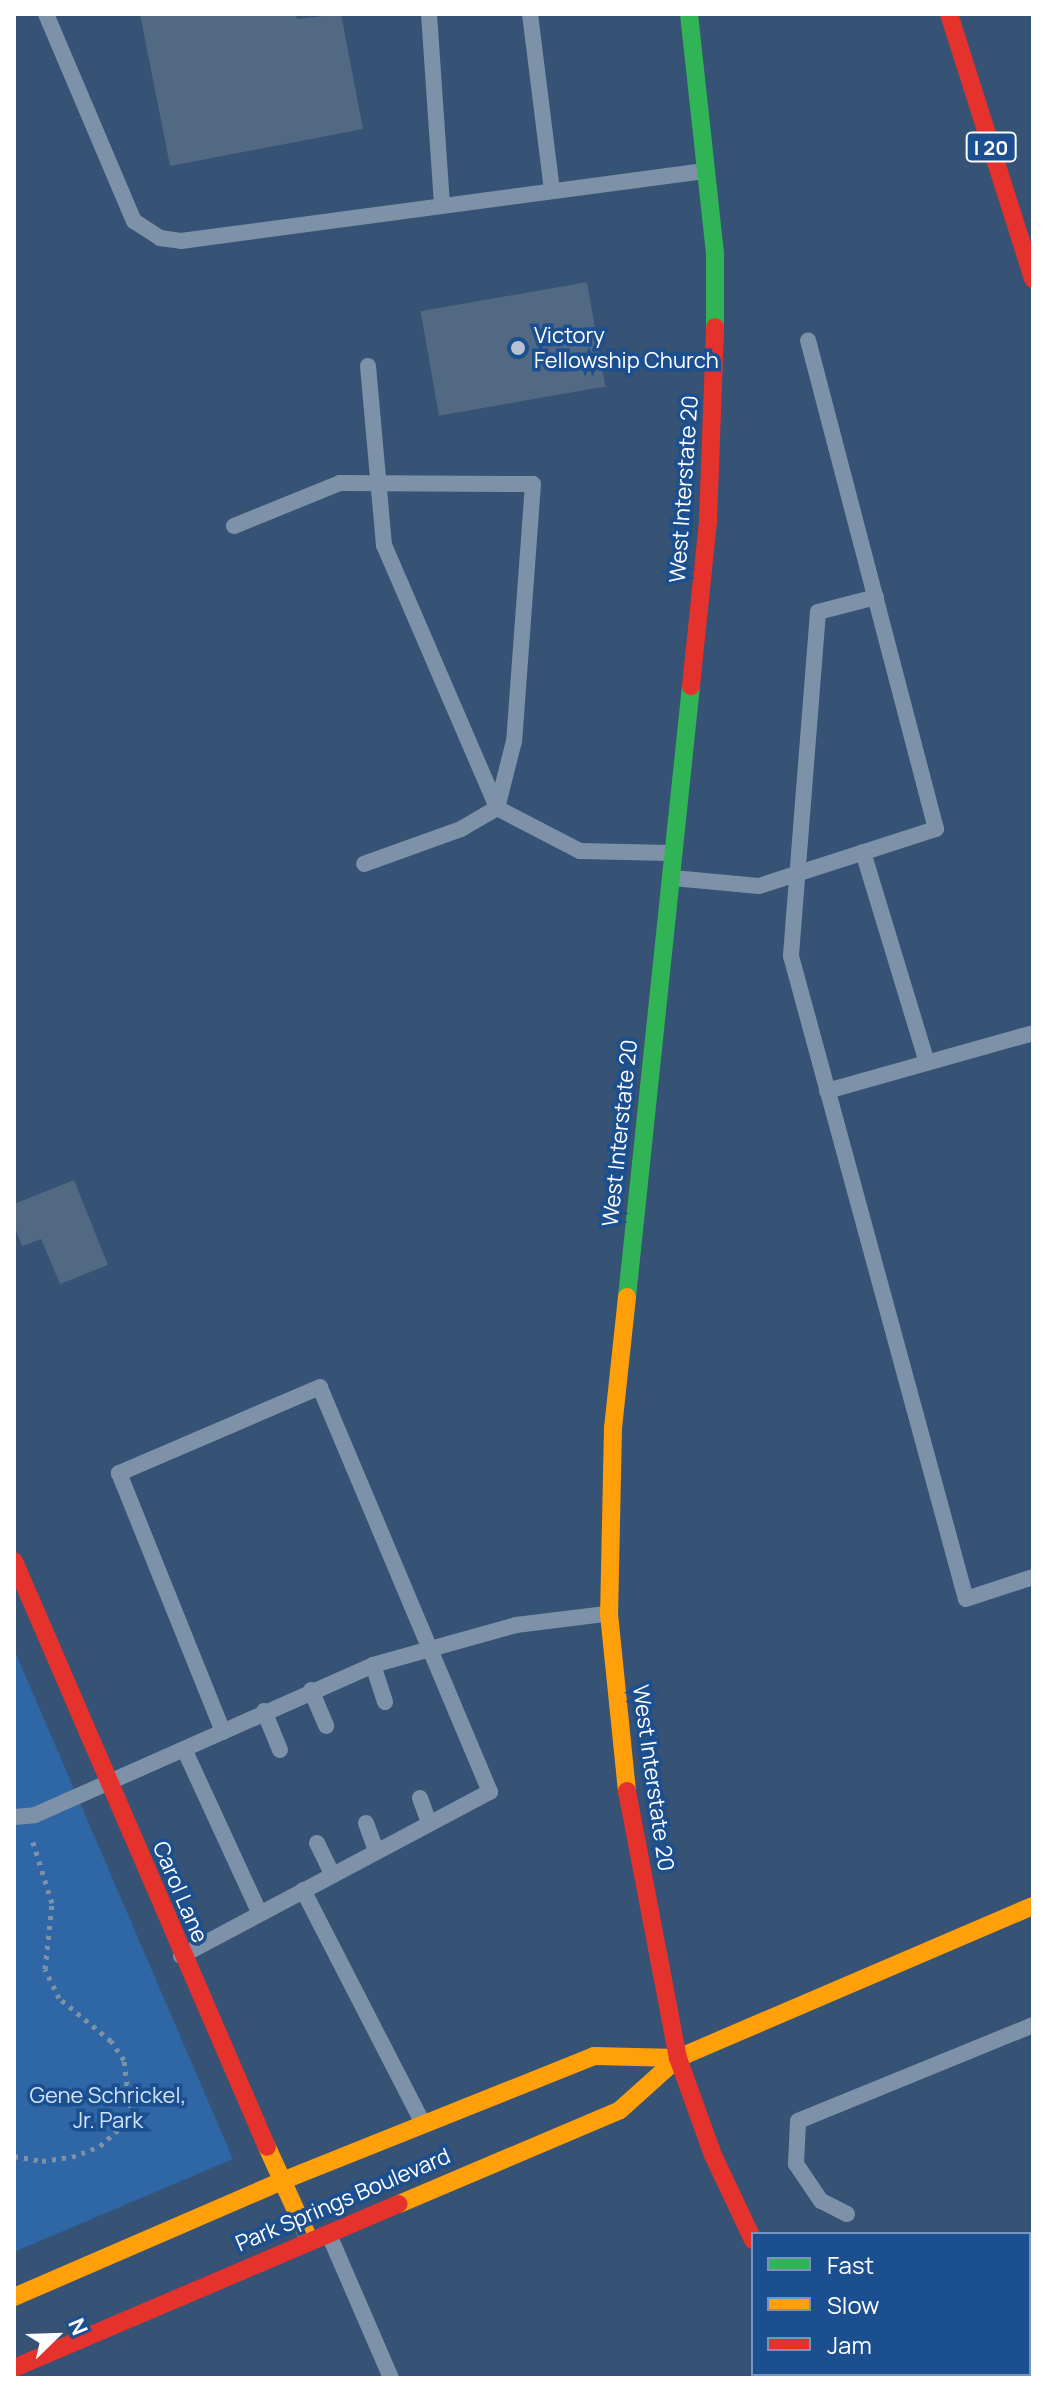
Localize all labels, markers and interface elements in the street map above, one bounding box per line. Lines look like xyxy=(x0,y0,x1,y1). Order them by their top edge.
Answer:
road number: I 20 xyxy=(965,131,1017,163)
place label: Victory Fellowship Church xyxy=(534,322,719,374)
marker: Victory Fellowship Church xyxy=(509,339,527,357)
street label: West Interstate 20 xyxy=(664,394,704,584)
street label: West Interstate 20 xyxy=(597,1038,643,1228)
street label: West Interstate 20 xyxy=(627,1683,679,1873)
street label: Carol Lane xyxy=(147,1837,213,1947)
park label: Gene Schrickel, Jr. Park xyxy=(30,2082,186,2134)
street label: Park Springs Boulevard xyxy=(232,2143,454,2257)
legend xyxy=(751,2232,1031,2376)
text: Fast xyxy=(827,2248,874,2281)
text: Slow xyxy=(827,2288,880,2321)
north arrow xyxy=(16,2296,96,2376)
text: N xyxy=(61,2313,95,2340)
text: Jam xyxy=(827,2328,872,2361)

